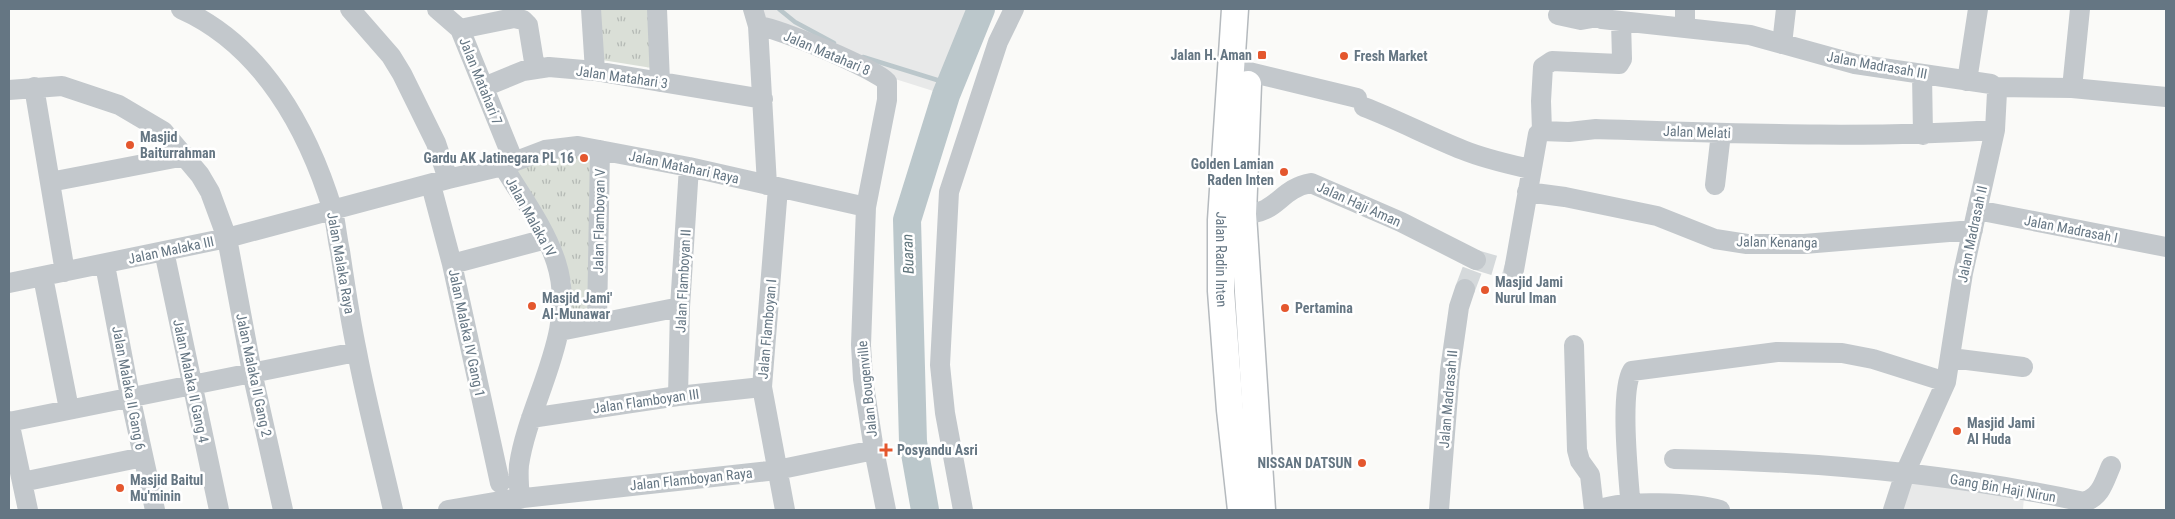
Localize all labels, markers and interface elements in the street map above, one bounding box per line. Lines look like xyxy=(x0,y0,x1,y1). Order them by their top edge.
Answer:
street label: Jalan Matahari 8 xyxy=(781,28,873,78)
street label: Jalan Matahari 7 xyxy=(456,35,506,127)
place label: Jalan H. Aman xyxy=(1171,47,1252,63)
place label: Fresh Market xyxy=(1354,48,1428,64)
street label: Jalan Madrasah III xyxy=(1825,48,1929,82)
marker: Jalan H. Aman xyxy=(1256,49,1268,61)
marker: Fresh Market xyxy=(1338,50,1350,62)
street label: Jalan Matahari 3 xyxy=(575,63,669,91)
street label: Jalan Melati xyxy=(1663,123,1731,141)
place label: Masjid Baiturrahman xyxy=(140,129,216,161)
marker: Masjid Baiturrahman xyxy=(124,139,136,151)
street label: Jalan Matahari Raya xyxy=(627,148,741,186)
place label: Gardu AK Jatinegara PL 16 xyxy=(424,150,574,166)
marker: Gardu AK Jatinegara PL 16 xyxy=(578,152,590,164)
place label: Golden Lamian Raden Inten xyxy=(1191,156,1274,188)
marker: Golden Lamian Raden Inten xyxy=(1278,166,1290,178)
street label: Jalan Flamboyan V xyxy=(590,168,608,273)
street label: Jalan Malaka IV xyxy=(503,175,559,260)
street label: Jalan Haji Aman xyxy=(1314,178,1404,230)
street label: Jalan Madrasah II xyxy=(1954,184,1990,284)
street label: Jalan Malaka Raya xyxy=(324,211,358,315)
street label: Jalan Radin Inten xyxy=(1213,211,1230,308)
street label: Jalan Madrasah I xyxy=(2023,212,2119,246)
street label: Jalan Flamboyan II xyxy=(672,229,694,333)
street label: Jalan Malaka III xyxy=(127,233,215,267)
street label: Jalan Kenanga xyxy=(1736,233,1818,251)
water label: Buaran xyxy=(898,234,918,274)
street label: Jalan Malaka IV Gang 1 xyxy=(446,268,488,398)
place label: Masjid Jami Nurul Iman xyxy=(1495,274,1563,306)
street label: Jalan Flamboyan I xyxy=(755,278,779,380)
marker: Masjid Jami Nurul Iman xyxy=(1479,284,1491,296)
place label: Masjid Jami' Al-Munawar xyxy=(542,290,612,322)
marker: Masjid Jami' Al-Munawar xyxy=(526,300,538,312)
place label: Pertamina xyxy=(1295,300,1353,316)
marker: Pertamina xyxy=(1279,302,1291,314)
street label: Jalan Malaka II Gang 2 xyxy=(233,312,275,438)
street label: Jalan Malaka II Gang 4 xyxy=(170,318,212,444)
street label: Jalan Malaka II Gang 6 xyxy=(109,325,149,451)
street label: Jalan Bougenville xyxy=(854,339,880,438)
street label: Jalan Madrasah II xyxy=(1436,349,1460,449)
street label: Jalan Flamboyan III xyxy=(592,386,700,416)
place label: Masjid Jami Al Huda xyxy=(1967,415,2035,447)
marker: Masjid Jami Al Huda xyxy=(1951,425,1963,437)
place label: Posyandu Asri xyxy=(897,442,978,458)
marker: Posyandu Asri xyxy=(879,443,893,457)
place label: NISSAN DATSUN xyxy=(1257,455,1352,471)
marker: NISSAN DATSUN xyxy=(1356,457,1368,469)
street label: Jalan Flamboyan Raya xyxy=(629,465,753,493)
street label: Gang Bin Haji Nirun xyxy=(1949,471,2057,505)
place label: Masjid Baitul Mu'minin xyxy=(130,472,203,504)
marker: Masjid Baitul Mu'minin xyxy=(114,482,126,494)

